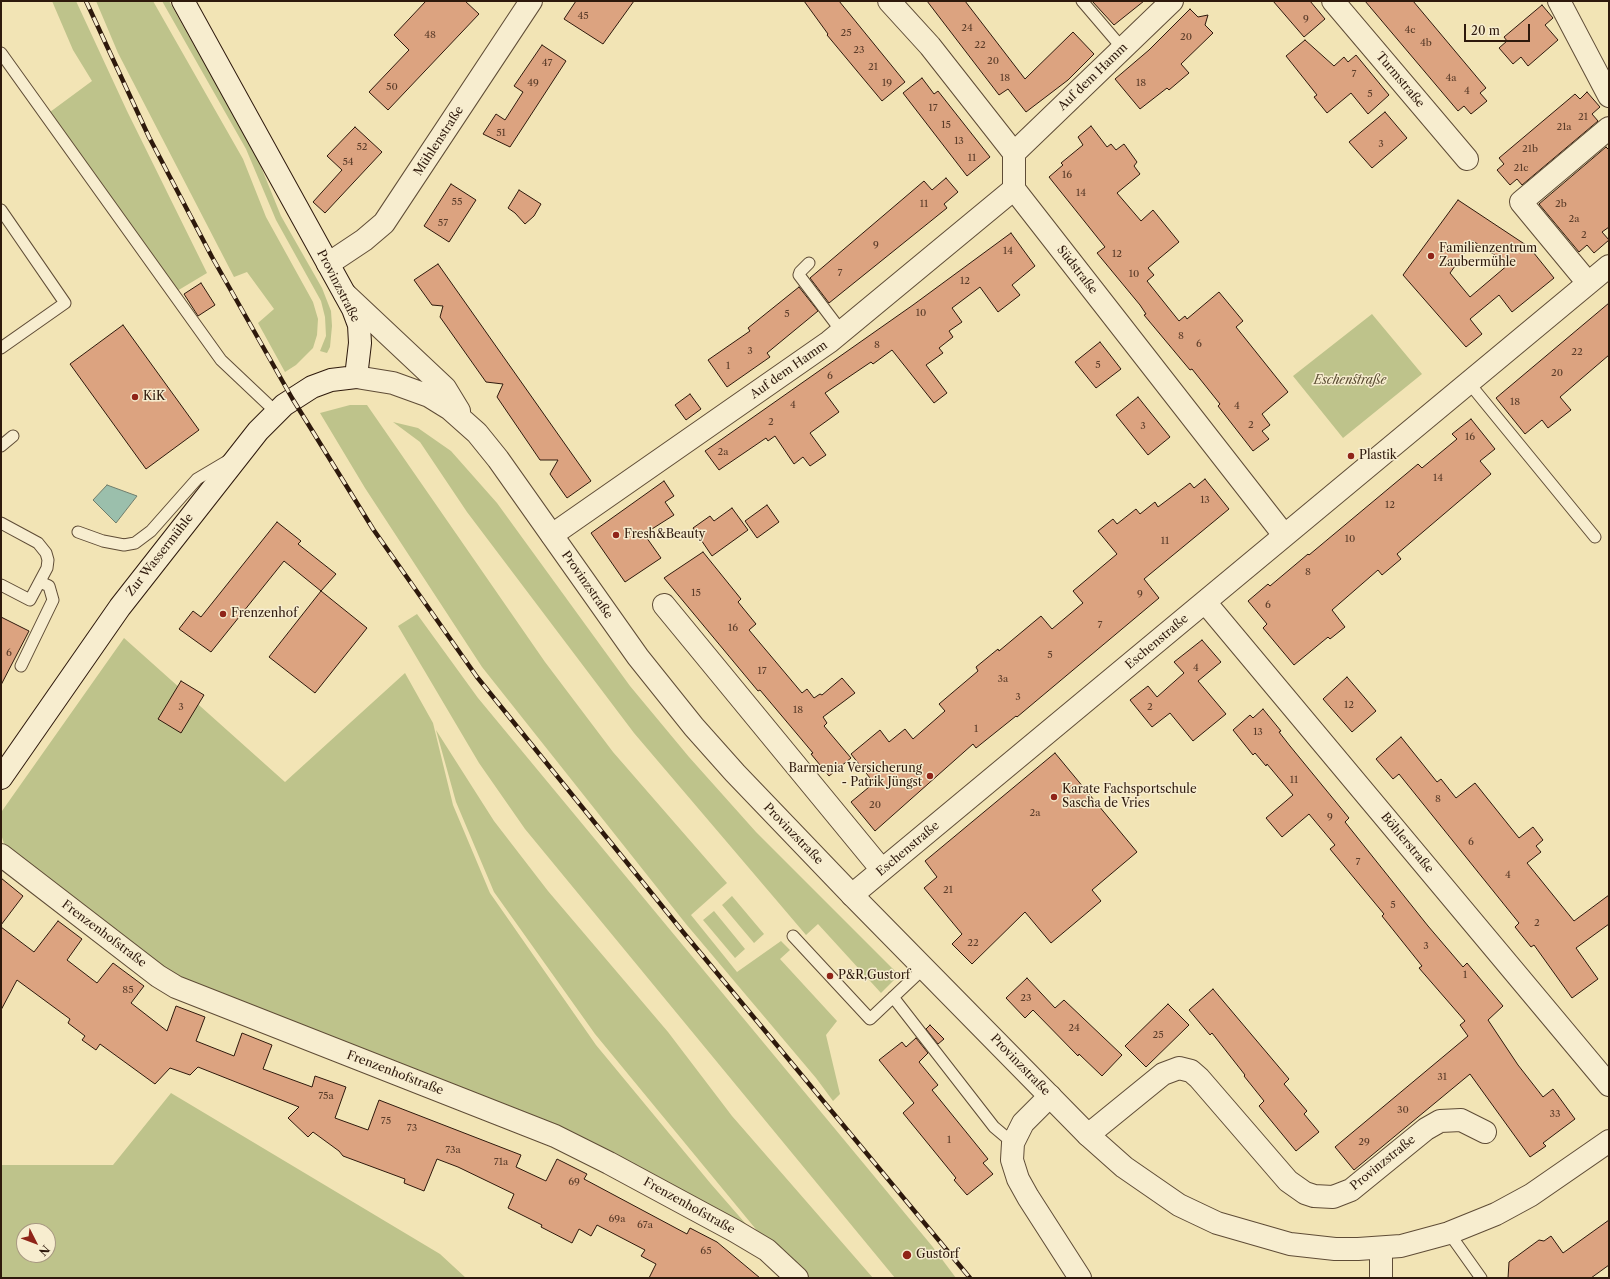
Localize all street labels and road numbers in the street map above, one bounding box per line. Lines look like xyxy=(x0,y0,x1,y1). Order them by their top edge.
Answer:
street label: Auf dem Hamm xyxy=(1055,40,1131,114)
street label: Turmstraße xyxy=(1373,49,1427,111)
street label: Mühlenstraße xyxy=(411,103,467,179)
street label: Südstraße xyxy=(1054,243,1100,297)
street label: Provinzstraße xyxy=(314,247,362,325)
street label: Auf dem Hamm xyxy=(748,338,830,402)
street label: Zur Wassermühle xyxy=(123,511,197,599)
street label: Provinzstraße xyxy=(558,548,616,622)
street label: Eschenstraße xyxy=(1123,612,1191,672)
street label: Provinzstraße xyxy=(760,800,826,868)
street label: Böhlerstraße xyxy=(1378,810,1436,876)
street label: Eschenstraße xyxy=(874,819,942,879)
street label: Frenzenhofstraße xyxy=(59,897,149,971)
street label: Provinzstraße xyxy=(987,1031,1053,1099)
street label: Frenzenhofstraße xyxy=(345,1048,445,1098)
street label: Provinzstraße xyxy=(1348,1132,1418,1194)
street label: Frenzenhofstraße xyxy=(641,1175,737,1237)

